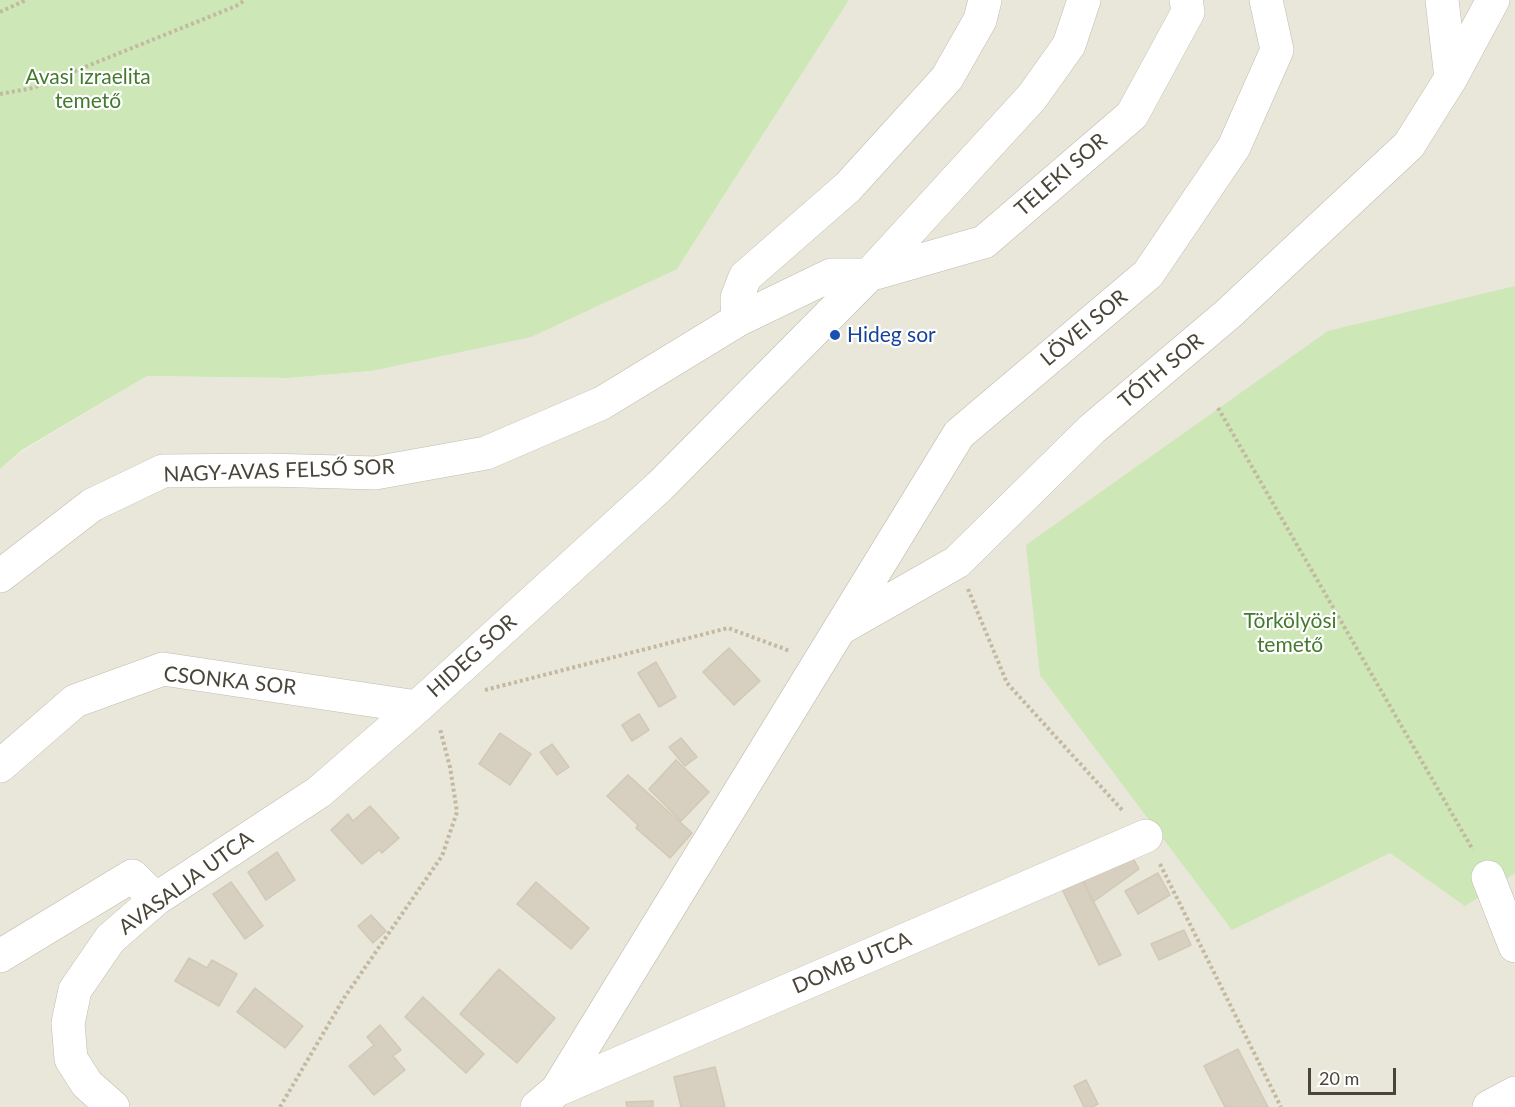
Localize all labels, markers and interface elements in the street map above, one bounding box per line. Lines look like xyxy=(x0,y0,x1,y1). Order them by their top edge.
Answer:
park label: Avasi izraelita temető xyxy=(25,64,151,114)
street label: TELEKI SOR xyxy=(1010,128,1112,222)
street label: LÖVEI SOR xyxy=(1036,284,1132,372)
place label: Hideg sor xyxy=(847,322,936,348)
marker: Hideg sor xyxy=(828,328,842,342)
street label: TÓTH SOR xyxy=(1113,328,1209,414)
street label: NAGY-AVAS FELSŐ SOR xyxy=(163,454,395,488)
park label: Törkölyösi temető xyxy=(1243,608,1337,658)
street label: HIDEG SOR xyxy=(422,609,522,703)
street label: CSONKA SOR xyxy=(162,662,298,700)
street label: AVASALJA UTCA xyxy=(114,826,258,940)
street label: DOMB UTCA xyxy=(789,927,915,999)
scale bar xyxy=(1311,1056,1400,1094)
text: 20 m xyxy=(1319,1067,1359,1089)

